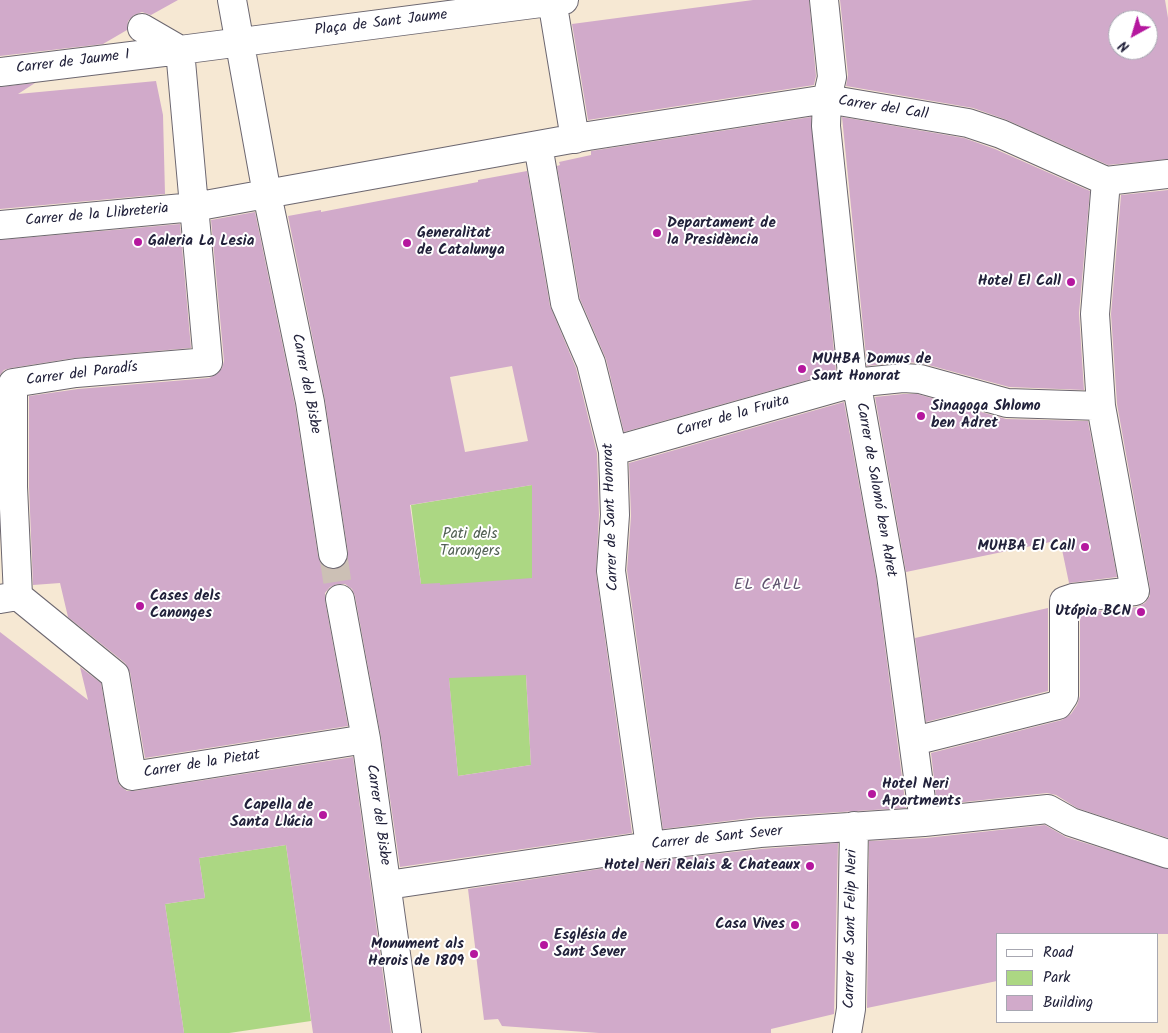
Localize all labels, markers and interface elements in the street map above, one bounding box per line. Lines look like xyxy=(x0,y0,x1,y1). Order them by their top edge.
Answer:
street label: Plaça de Sant Jaume xyxy=(314,7,448,41)
north arrow xyxy=(1108,10,1158,60)
text: N xyxy=(1114,35,1135,57)
street label: Carrer de Jaume I xyxy=(15,47,131,79)
street label: Carrer del Call xyxy=(837,93,929,125)
street label: Carrer de la Llibreteria xyxy=(25,201,169,231)
place label: Departament de la Presidència xyxy=(667,215,776,250)
place label: Generalitat de Catalunya xyxy=(417,225,505,260)
marker: Departament de la Presidència xyxy=(651,227,663,239)
place label: Galeria La Lesia xyxy=(148,233,254,251)
marker: Galeria La Lesia xyxy=(132,236,144,248)
marker: Generalitat de Catalunya xyxy=(401,237,413,249)
place label: Hotel El Call xyxy=(978,273,1061,291)
marker: Hotel El Call xyxy=(1065,276,1077,288)
street label: Carrer del Bisbe xyxy=(286,332,324,436)
place label: MUHBA Domus de Sant Honorat xyxy=(812,351,931,386)
street label: Carrer del Paradís xyxy=(25,359,139,391)
marker: MUHBA Domus de Sant Honorat xyxy=(796,363,808,375)
street label: Carrer de la Fruita xyxy=(674,392,792,442)
place label: Sinagoga Shlomo ben Adret xyxy=(931,398,1041,433)
street label: Carrer de Salomó ben Adret xyxy=(851,401,899,579)
marker: Sinagoga Shlomo ben Adret xyxy=(915,410,927,422)
street label: Carrer de Sant Honorat xyxy=(600,443,624,591)
park label: Pati dels Tarongers xyxy=(440,526,500,561)
place label: MUHBA El Call xyxy=(977,538,1075,556)
marker: MUHBA El Call xyxy=(1079,541,1091,553)
district label: EL CALL xyxy=(733,576,803,596)
place label: Cases dels Canonges xyxy=(150,588,220,623)
marker: Cases dels Canonges xyxy=(134,600,146,612)
place label: Utópia BCN xyxy=(1055,603,1131,621)
marker: Utópia BCN xyxy=(1135,606,1147,618)
street label: Carrer de la Pietat xyxy=(142,747,262,783)
street label: Carrer del Bisbe xyxy=(361,763,393,867)
place label: Hotel Neri Apartments xyxy=(882,776,961,811)
marker: Hotel Neri Apartments xyxy=(866,788,878,800)
place label: Capella de Santa Llúcia xyxy=(230,797,313,832)
marker: Capella de Santa Llúcia xyxy=(317,809,329,821)
street label: Carrer de Sant Sever xyxy=(651,823,783,855)
street label: Carrer de Sant Felip Neri xyxy=(842,849,862,1009)
place label: Hotel Neri Relais & Chateaux xyxy=(604,857,800,875)
marker: Hotel Neri Relais & Chateaux xyxy=(804,860,816,872)
place label: Casa Vives xyxy=(715,916,785,934)
marker: Casa Vives xyxy=(789,919,801,931)
place label: Església de Sant Sever xyxy=(554,927,627,962)
legend xyxy=(996,933,1158,1023)
place label: Monument als Herois de 1809 xyxy=(368,936,464,971)
marker: Església de Sant Sever xyxy=(538,939,550,951)
text: Road xyxy=(1043,941,1073,965)
marker: Monument als Herois de 1809 xyxy=(468,948,480,960)
text: Park xyxy=(1043,966,1070,990)
text: Building xyxy=(1043,991,1093,1015)

